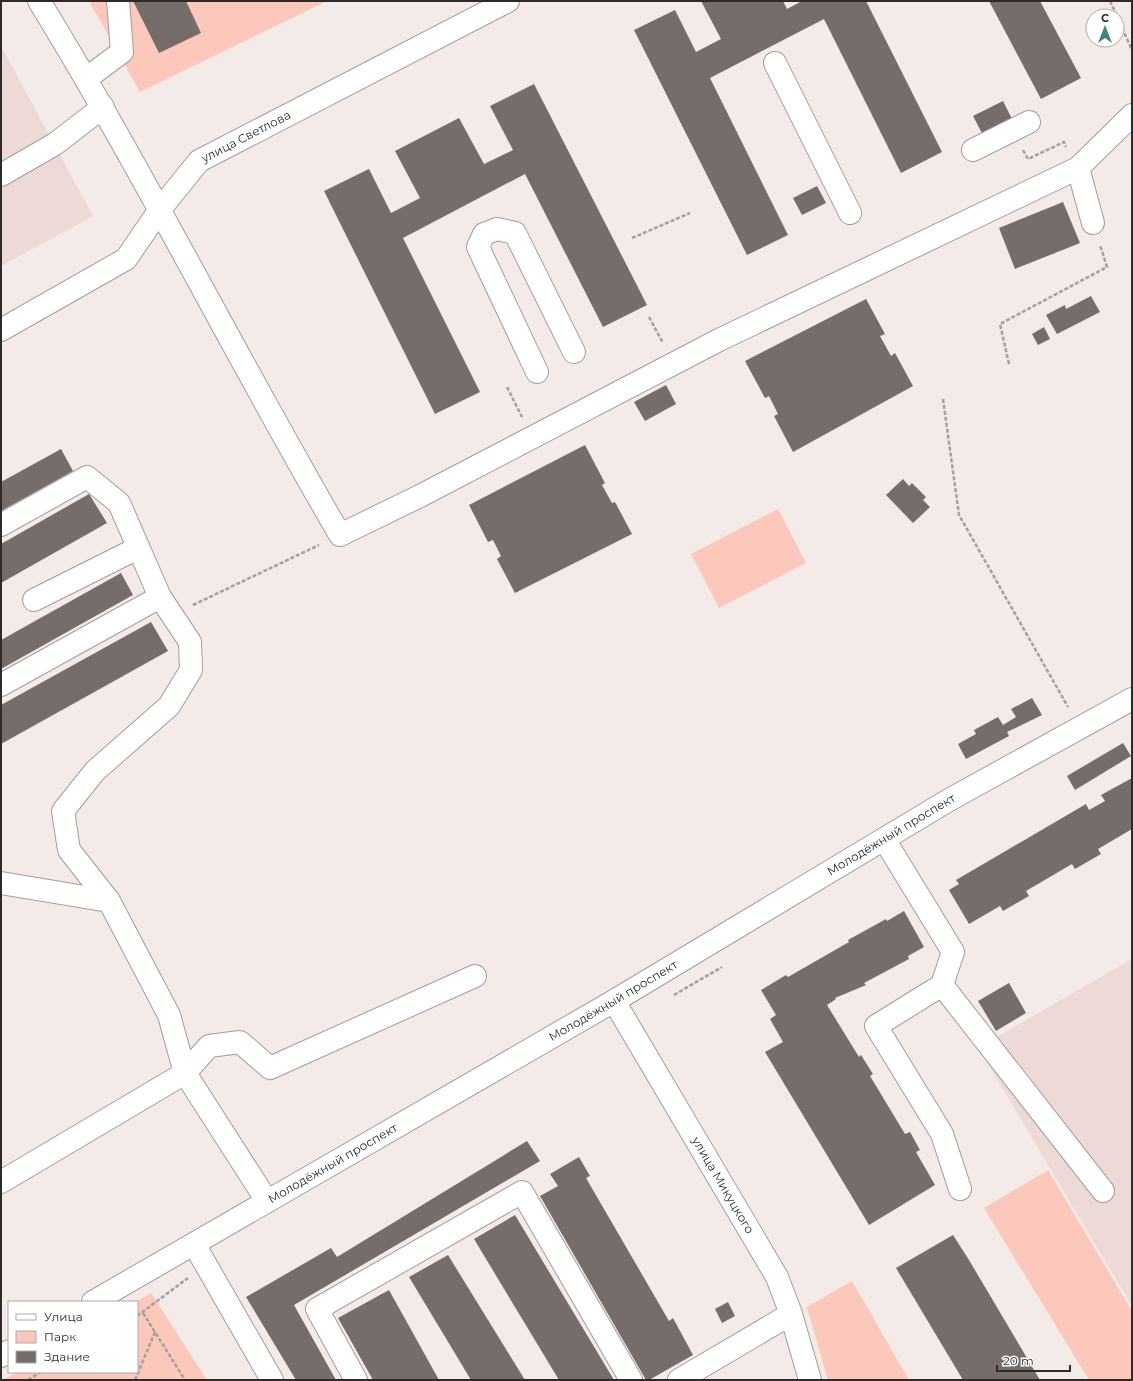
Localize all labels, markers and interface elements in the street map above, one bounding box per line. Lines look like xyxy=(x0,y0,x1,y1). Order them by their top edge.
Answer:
north arrow xyxy=(1085,8,1125,48)
text: С xyxy=(1101,11,1109,25)
street label: улица Светлова xyxy=(198,107,293,166)
street label: Молодёжный проспект xyxy=(824,790,958,879)
street label: Молодёжный проспект xyxy=(546,956,680,1044)
street label: Молодёжный проспект xyxy=(265,1120,400,1206)
street label: улица Микуцкого xyxy=(688,1133,758,1236)
legend xyxy=(8,1301,138,1373)
text: Улица xyxy=(44,1309,83,1324)
text: Парк xyxy=(44,1329,76,1344)
scale bar xyxy=(997,1347,1070,1373)
text: Здание xyxy=(44,1349,90,1364)
text: 20 m xyxy=(1003,1353,1034,1368)

